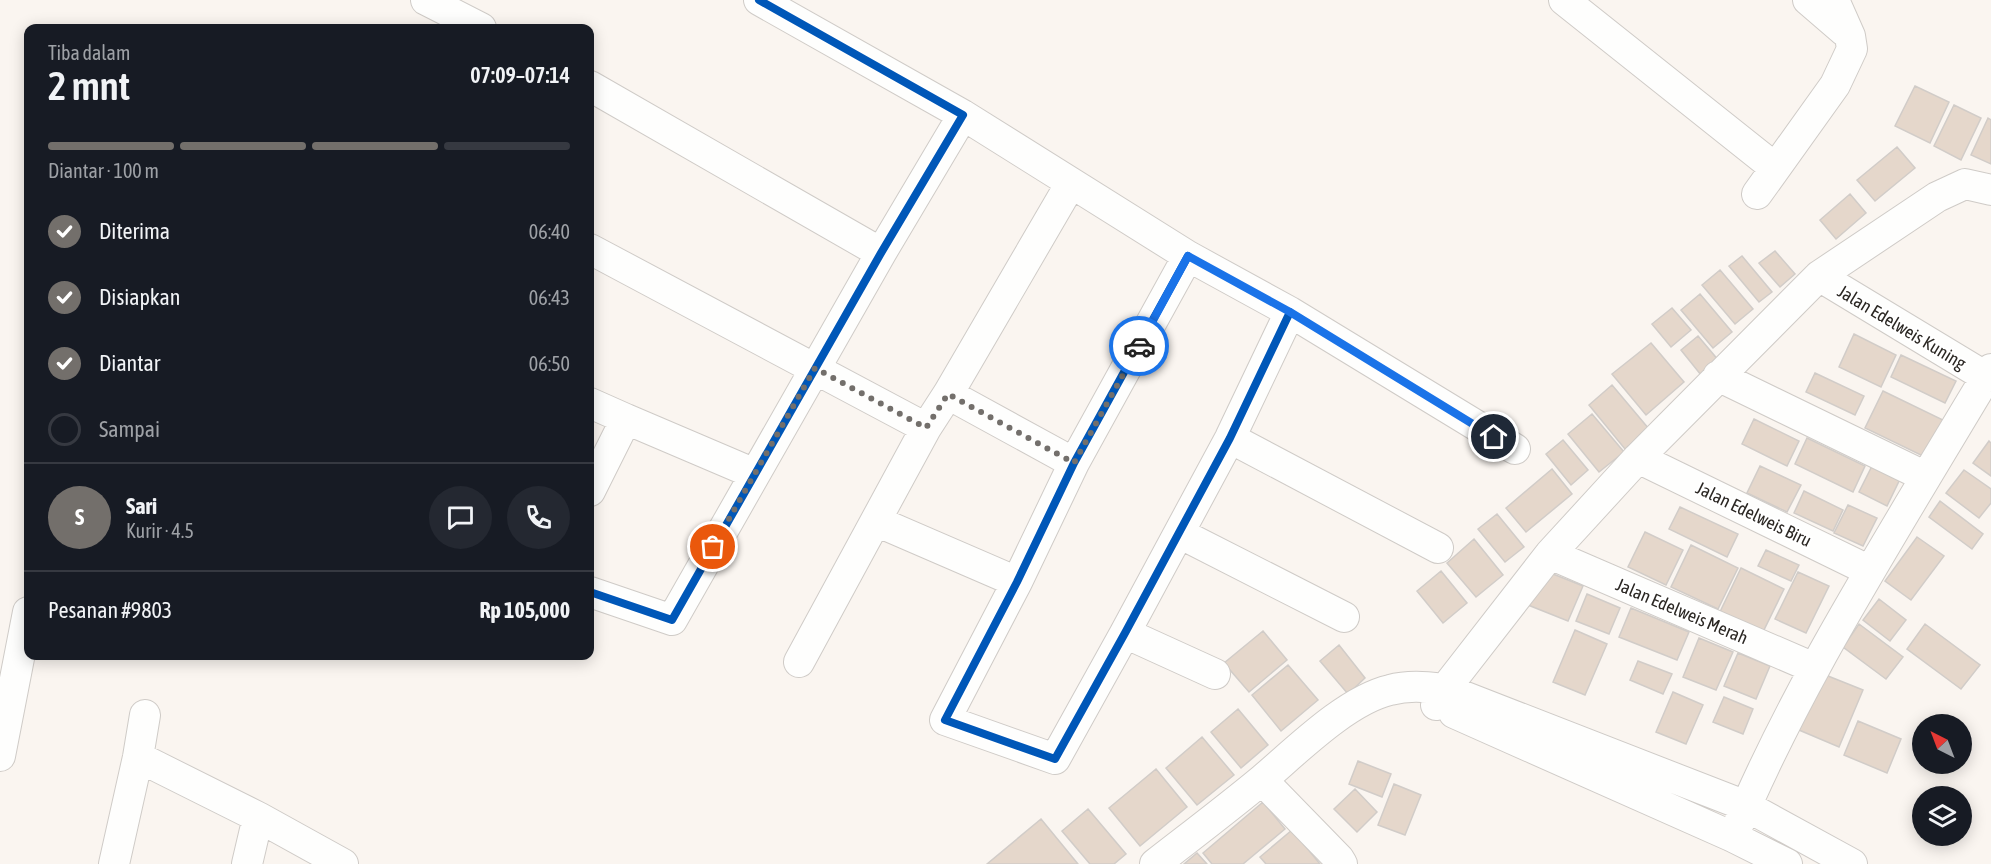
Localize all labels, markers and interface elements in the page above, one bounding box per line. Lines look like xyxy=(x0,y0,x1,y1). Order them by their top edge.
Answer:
text: Tiba dalam xyxy=(48,41,130,64)
text: 07:09–07:14 xyxy=(470,62,570,88)
text: 2 mnt xyxy=(48,64,130,108)
text: Diantar · 100 m xyxy=(48,159,159,182)
icon: check xyxy=(48,215,81,248)
text: Diterima xyxy=(99,218,170,244)
text: 06:40 xyxy=(529,220,570,243)
street label: Jalan Edelweis Kuning xyxy=(1834,280,1970,374)
icon: check xyxy=(48,281,81,314)
text: Disiapkan xyxy=(99,284,180,310)
text: 06:43 xyxy=(529,286,570,309)
courier xyxy=(1109,316,1169,376)
icon: car xyxy=(1123,330,1156,363)
icon: check xyxy=(48,347,81,380)
text: Diantar xyxy=(99,350,160,376)
text: 06:50 xyxy=(529,352,570,375)
pin xyxy=(1468,411,1519,462)
text: Sampai xyxy=(99,416,160,442)
icon: home xyxy=(1477,420,1510,453)
street label: Jalan Edelweis Biru xyxy=(1693,477,1815,551)
button: chat xyxy=(429,486,492,549)
button: phone xyxy=(507,486,570,549)
text: Sari xyxy=(126,493,157,519)
text: S xyxy=(75,504,84,530)
text: Kurir · 4.5 xyxy=(126,519,194,542)
pin xyxy=(687,521,738,572)
icon: bag xyxy=(696,530,729,563)
street label: Jalan Edelweis Merah xyxy=(1613,574,1751,648)
text: Pesanan #9803 xyxy=(48,597,172,623)
text: Rp 105,000 xyxy=(480,597,570,623)
north arrow xyxy=(1912,714,1972,774)
map controls xyxy=(1912,714,1972,846)
button: layers xyxy=(1912,786,1972,846)

